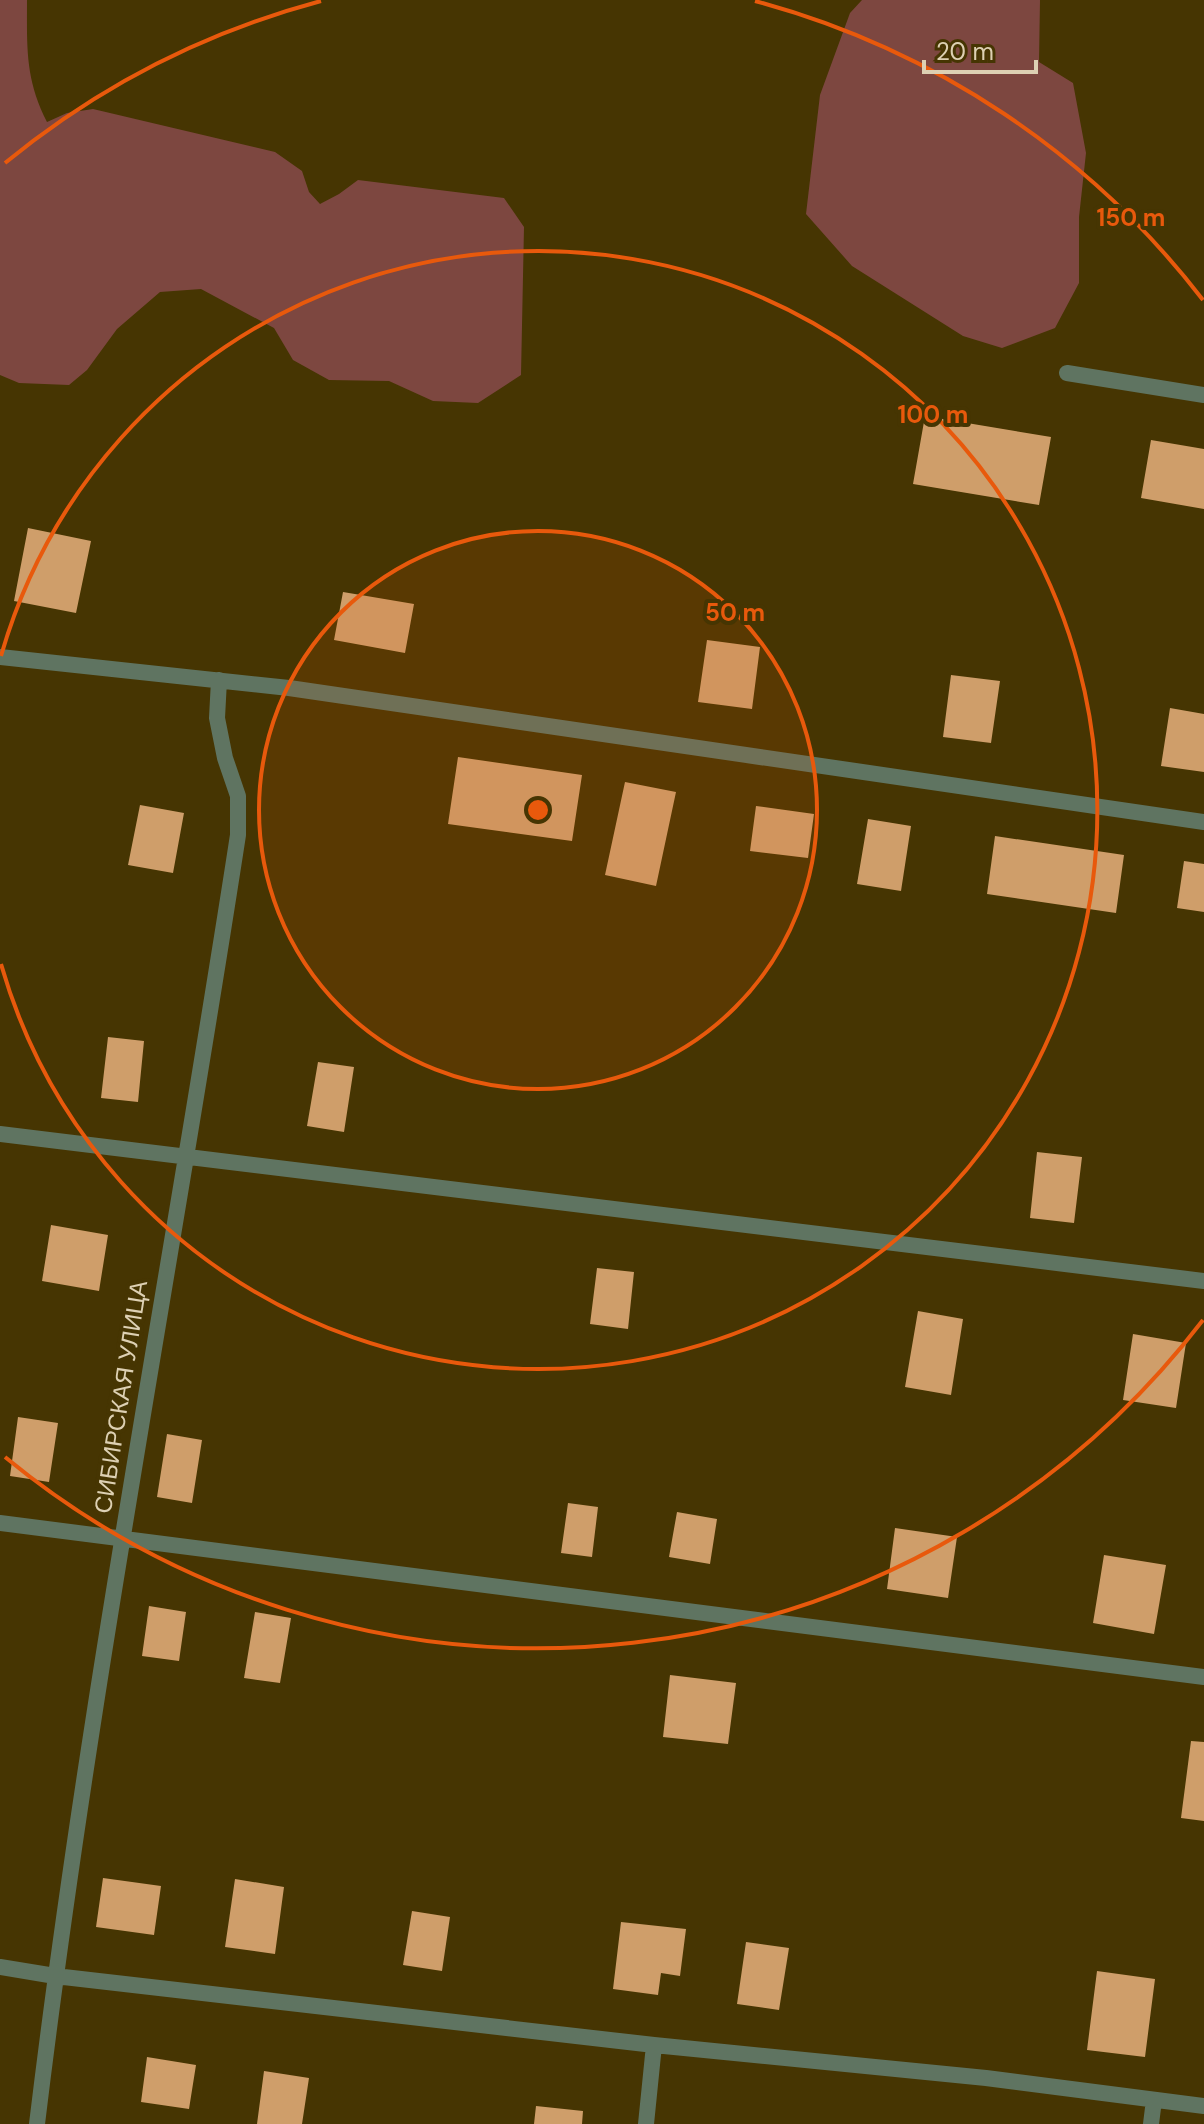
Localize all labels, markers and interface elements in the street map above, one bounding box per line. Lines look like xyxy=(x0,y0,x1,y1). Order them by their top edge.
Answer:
scale bar xyxy=(924,24,1036,74)
text: 20 m xyxy=(936,36,994,67)
text: 150 m xyxy=(1097,202,1165,233)
text: 100 m xyxy=(898,399,968,430)
text: 50 m xyxy=(705,597,765,628)
centre of rings xyxy=(524,796,552,824)
street label: СИБИРСКАЯ УЛИЦА xyxy=(87,1278,154,1516)

